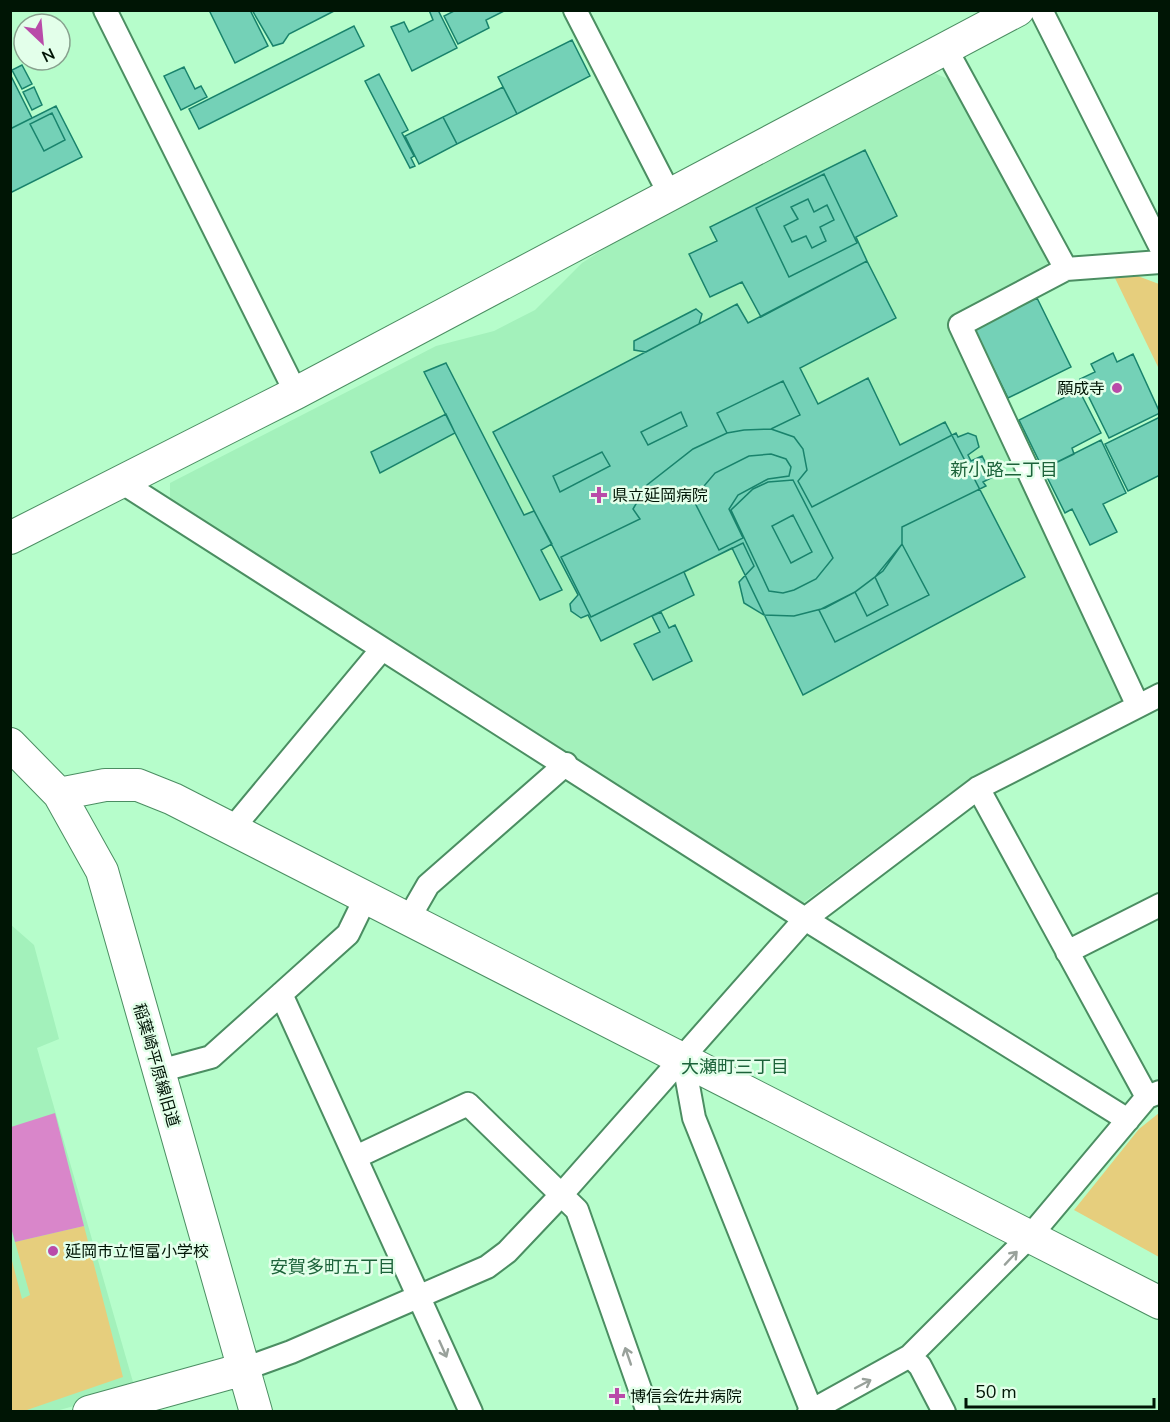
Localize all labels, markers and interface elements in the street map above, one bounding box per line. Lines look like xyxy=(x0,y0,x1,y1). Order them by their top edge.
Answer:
north arrow xyxy=(12,12,72,72)
text: N xyxy=(38,42,58,67)
place label: 願成寺 xyxy=(1057,378,1105,400)
marker: 願成寺 xyxy=(1110,381,1124,395)
district label: 新小路二丁目 xyxy=(950,458,1058,482)
place label: 県立延岡病院 xyxy=(612,485,708,507)
marker: 県立延岡病院 xyxy=(590,486,608,504)
street label: 稲葉崎平原線旧道 xyxy=(128,1001,184,1130)
district label: 大瀬町三丁目 xyxy=(681,1055,789,1079)
place label: 延岡市立恒富小学校 xyxy=(65,1241,209,1263)
marker: 延岡市立恒富小学校 xyxy=(46,1244,60,1258)
one-way arrow xyxy=(1004,1251,1018,1266)
district label: 安賀多町五丁目 xyxy=(270,1255,396,1279)
one-way arrow xyxy=(438,1340,449,1358)
one-way arrow xyxy=(622,1347,633,1366)
scale bar xyxy=(966,1371,1154,1409)
one-way arrow xyxy=(854,1378,871,1390)
text: 50 m xyxy=(975,1380,1017,1404)
place label: 博信会佐井病院 xyxy=(630,1386,742,1408)
marker: 博信会佐井病院 xyxy=(608,1387,626,1405)

